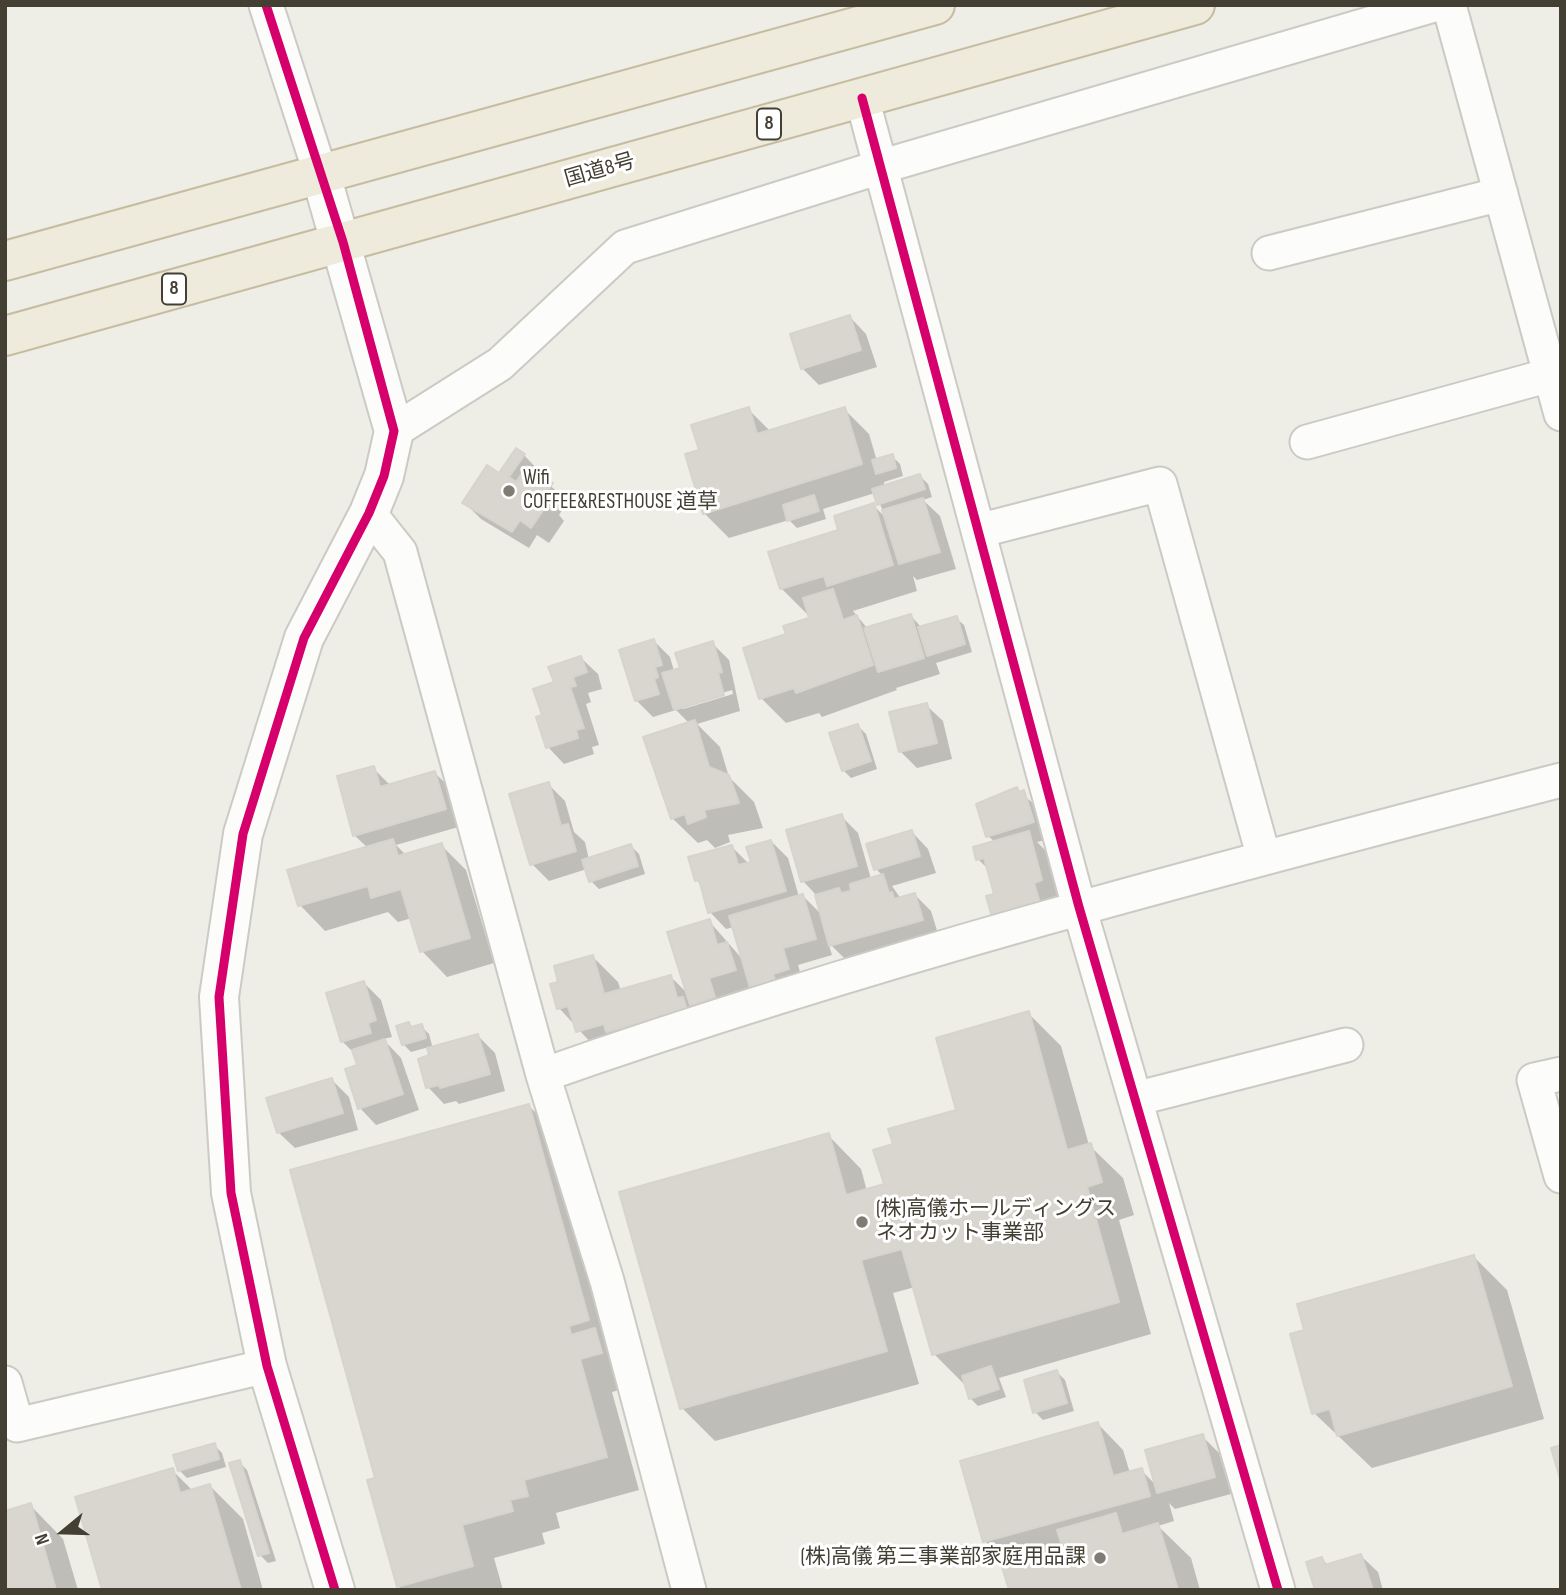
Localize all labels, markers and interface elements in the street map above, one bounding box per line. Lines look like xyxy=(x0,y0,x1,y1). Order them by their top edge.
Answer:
road number: 8 xyxy=(757,108,781,140)
street label: 国道8号 xyxy=(562,149,638,193)
road number: 8 xyxy=(162,274,186,304)
place label: Wifi COFFEE&RESTHOUSE 道草 xyxy=(523,466,718,516)
marker: Wifi COFFEE&RESTHOUSE 道草 xyxy=(501,483,517,499)
place label: (株)高儀ホールディングス ネオカット事業部 xyxy=(876,1197,1116,1247)
marker: (株)高儀ホールディングス ネオカット事業部 xyxy=(854,1214,870,1230)
north arrow xyxy=(28,1497,98,1567)
text: N xyxy=(30,1530,55,1548)
place label: (株)高儀 第三事業部家庭用品課 xyxy=(801,1545,1086,1571)
marker: (株)高儀 第三事業部家庭用品課 xyxy=(1092,1550,1108,1566)

